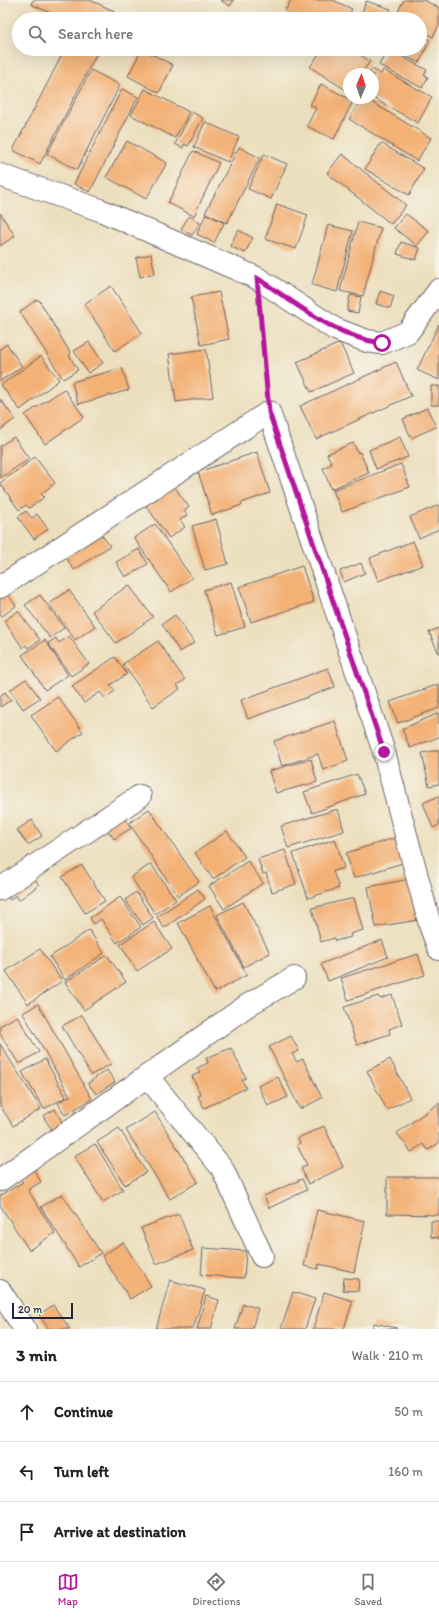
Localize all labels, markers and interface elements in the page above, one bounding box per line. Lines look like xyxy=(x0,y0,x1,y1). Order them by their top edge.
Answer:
search box xyxy=(12,12,427,56)
icon: search xyxy=(26,23,48,45)
text: Search here xyxy=(58,25,133,43)
north arrow xyxy=(343,68,379,104)
route start xyxy=(373,334,391,352)
route end xyxy=(375,743,393,761)
scale bar xyxy=(12,1301,73,1320)
text: 20 m xyxy=(18,1303,42,1316)
text: 3 min xyxy=(16,1345,57,1365)
text: Walk · 210 m xyxy=(352,1348,423,1363)
icon: ahead xyxy=(16,1401,38,1423)
text: Continue xyxy=(54,1403,113,1421)
text: 50 m xyxy=(394,1404,423,1419)
icon: left xyxy=(16,1461,38,1483)
text: Turn left xyxy=(54,1463,109,1481)
text: 160 m xyxy=(388,1464,423,1479)
icon: arrive xyxy=(16,1521,38,1543)
text: Arrive at destination xyxy=(54,1523,186,1541)
tab: Map xyxy=(57,1571,79,1608)
tab: Directions xyxy=(192,1571,241,1608)
tab: Saved xyxy=(354,1571,382,1608)

